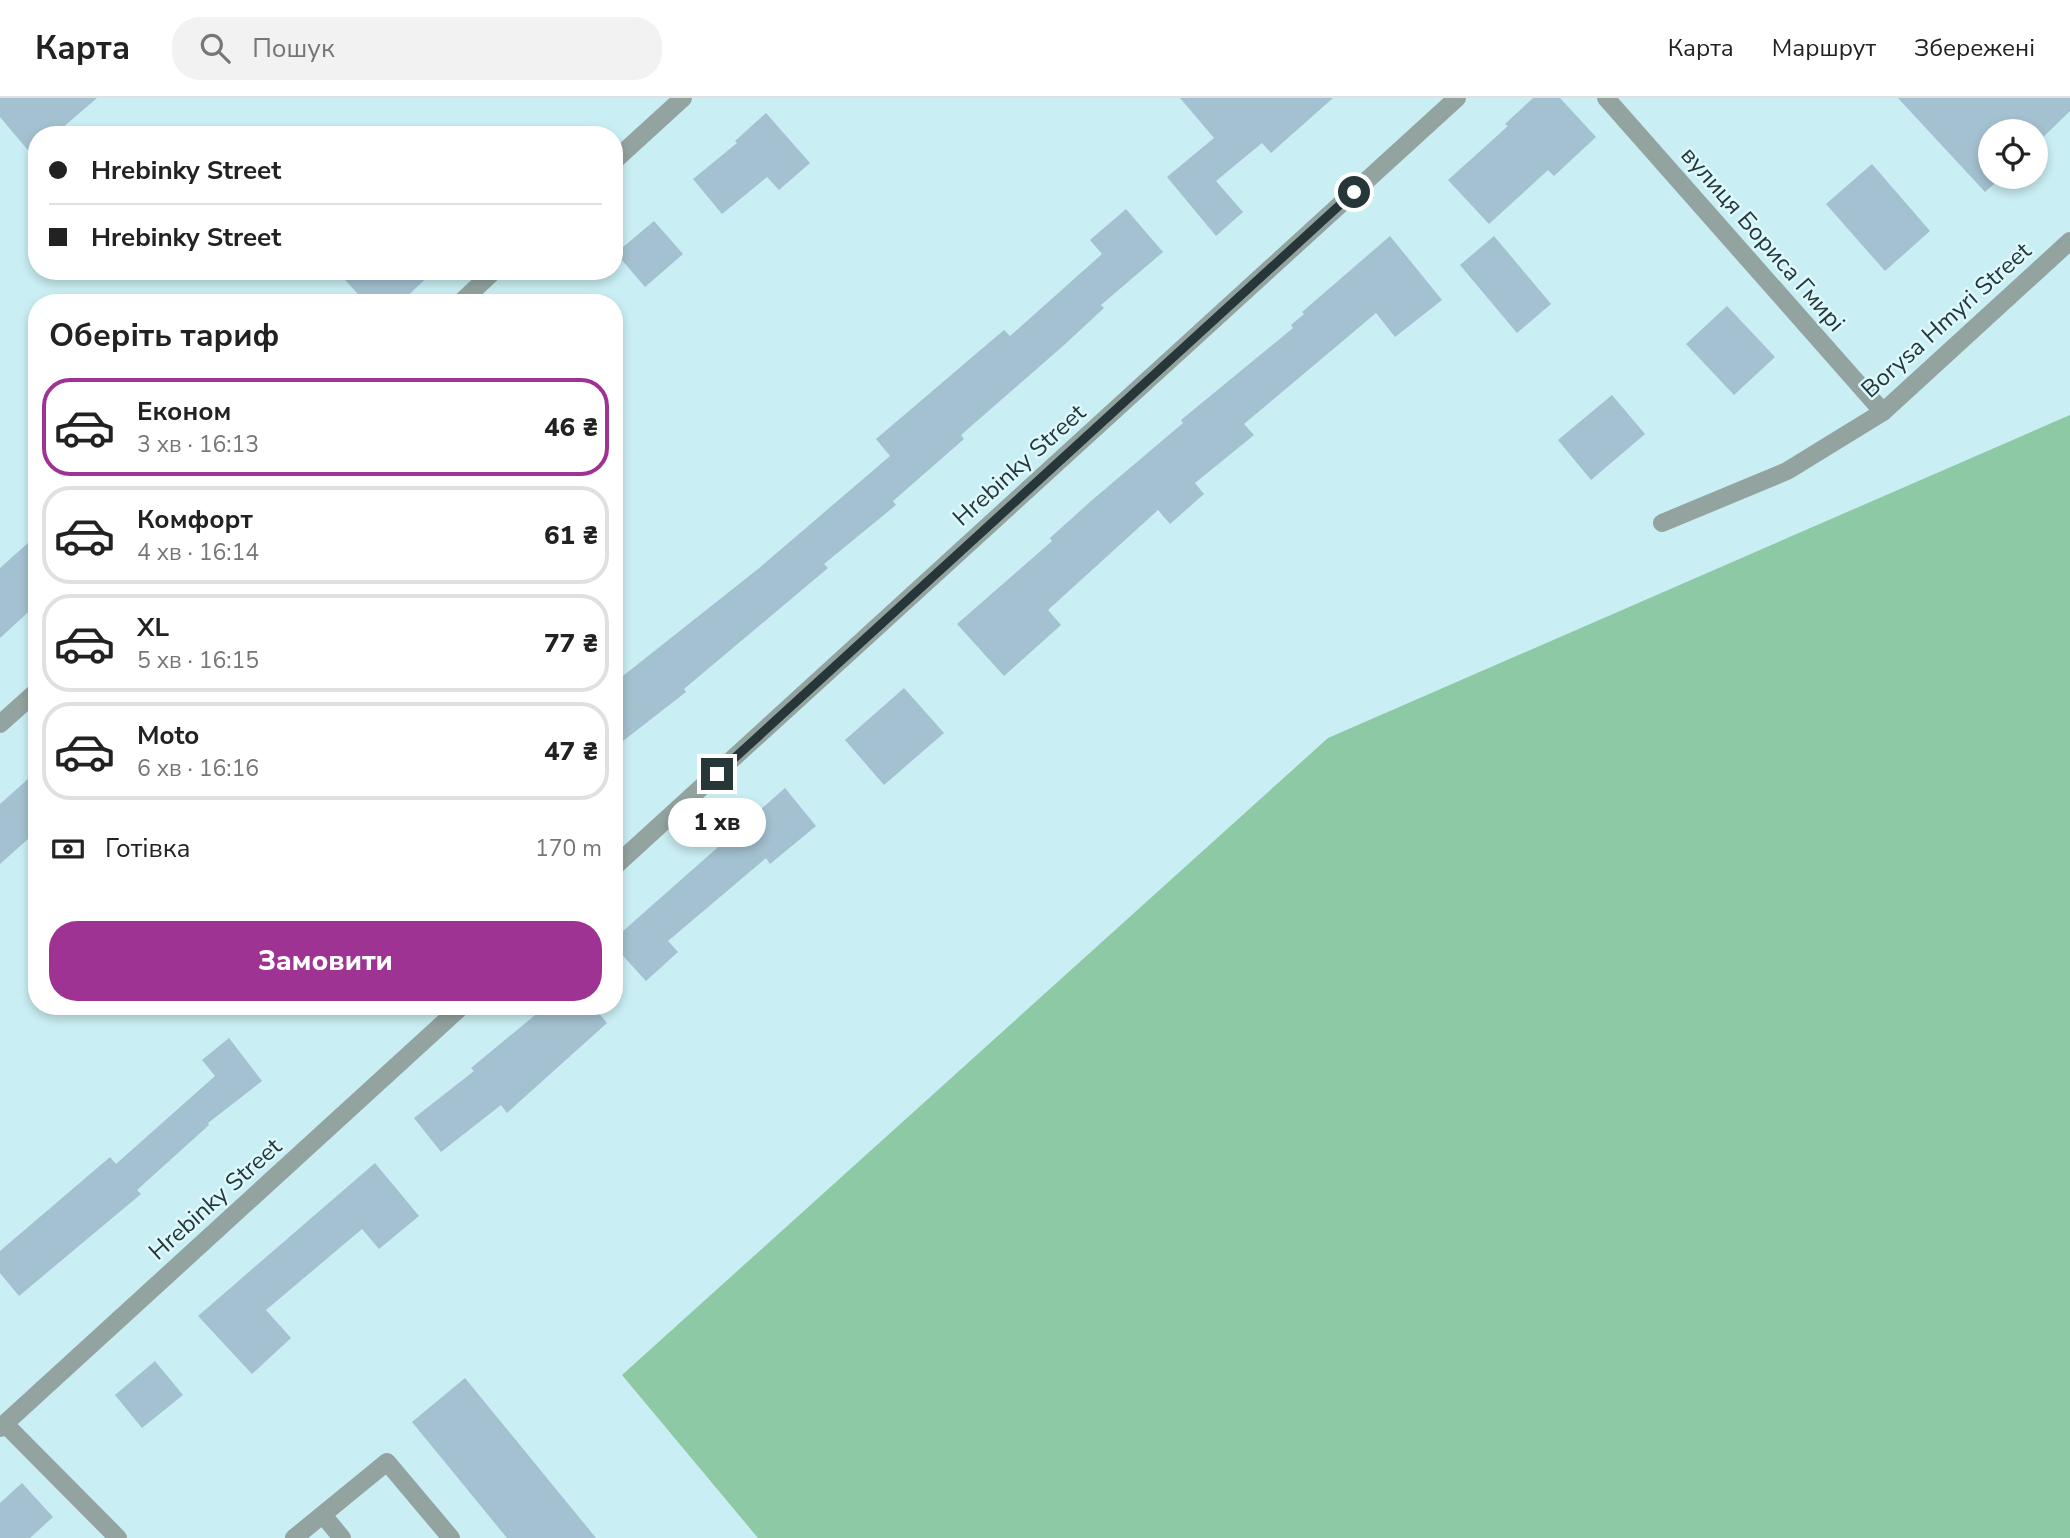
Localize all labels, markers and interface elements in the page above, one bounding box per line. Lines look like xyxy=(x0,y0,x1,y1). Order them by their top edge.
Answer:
search box xyxy=(172,17,662,80)
text: Карта xyxy=(35,26,130,71)
icon: search xyxy=(196,29,234,67)
text: Пошук xyxy=(252,31,335,66)
text: Карта xyxy=(1668,32,1734,64)
text: Маршрут xyxy=(1772,32,1876,64)
text: Збережені xyxy=(1914,32,2035,64)
map controls xyxy=(1978,119,2048,189)
button: locate xyxy=(1978,119,2048,189)
street label: вулиця Бориса Гмирі xyxy=(1674,140,1852,338)
text: Hrebinky Street xyxy=(91,153,281,188)
route start xyxy=(1338,176,1370,208)
text: Hrebinky Street xyxy=(91,220,281,255)
street label: Borysa Hmyri Street xyxy=(1854,235,2038,405)
text: Оберіть тариф xyxy=(49,314,279,357)
text: Економ xyxy=(137,394,231,429)
icon: car xyxy=(53,396,116,459)
street label: Hrebinky Street xyxy=(946,396,1093,533)
text: 46 ₴ xyxy=(544,410,598,445)
text: 3 хв · 16:13 xyxy=(137,429,259,460)
text: Комфорт xyxy=(137,502,253,537)
icon: car xyxy=(53,504,116,567)
text: 61 ₴ xyxy=(544,518,598,553)
text: 4 хв · 16:14 xyxy=(137,537,259,568)
text: XL xyxy=(137,610,169,645)
icon: car xyxy=(53,612,116,675)
text: 77 ₴ xyxy=(544,626,598,661)
text: 5 хв · 16:15 xyxy=(137,645,259,676)
text: Moto xyxy=(137,718,199,753)
icon: car xyxy=(53,720,116,783)
text: 47 ₴ xyxy=(544,734,598,769)
text: 6 хв · 16:16 xyxy=(137,753,259,784)
route end xyxy=(701,758,733,790)
callout: 1 хв xyxy=(668,798,766,848)
text: 1 хв xyxy=(694,807,740,838)
icon: cash xyxy=(49,830,87,868)
text: Готівка xyxy=(105,831,190,866)
text: 170 m xyxy=(535,833,602,864)
button: Замовити xyxy=(49,921,602,1001)
street label: Hrebinky Street xyxy=(142,1130,289,1267)

